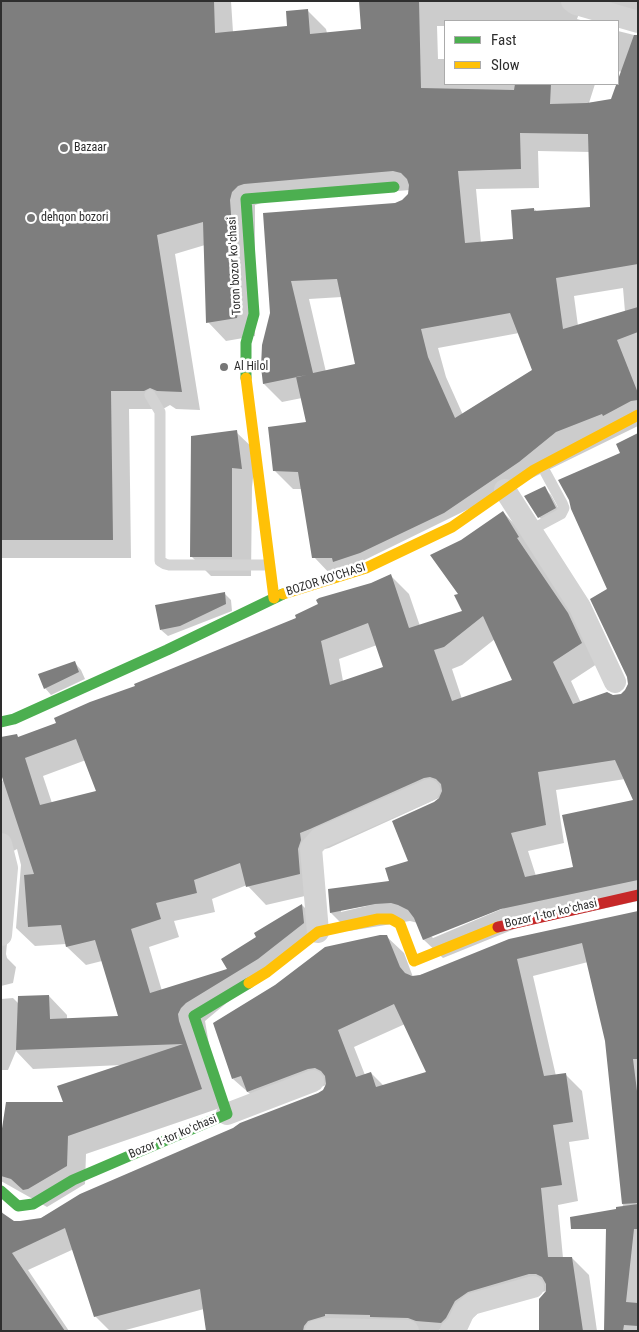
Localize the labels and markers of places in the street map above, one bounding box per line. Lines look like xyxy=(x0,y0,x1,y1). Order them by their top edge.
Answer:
place label: Bazaar xyxy=(74,141,107,155)
marker: Bazaar xyxy=(58,142,70,154)
place label: dehqon bozori xyxy=(41,211,108,225)
marker: dehqon bozori xyxy=(25,212,37,224)
place label: Al Hilol xyxy=(234,360,268,374)
marker: Al Hilol xyxy=(218,361,230,373)

